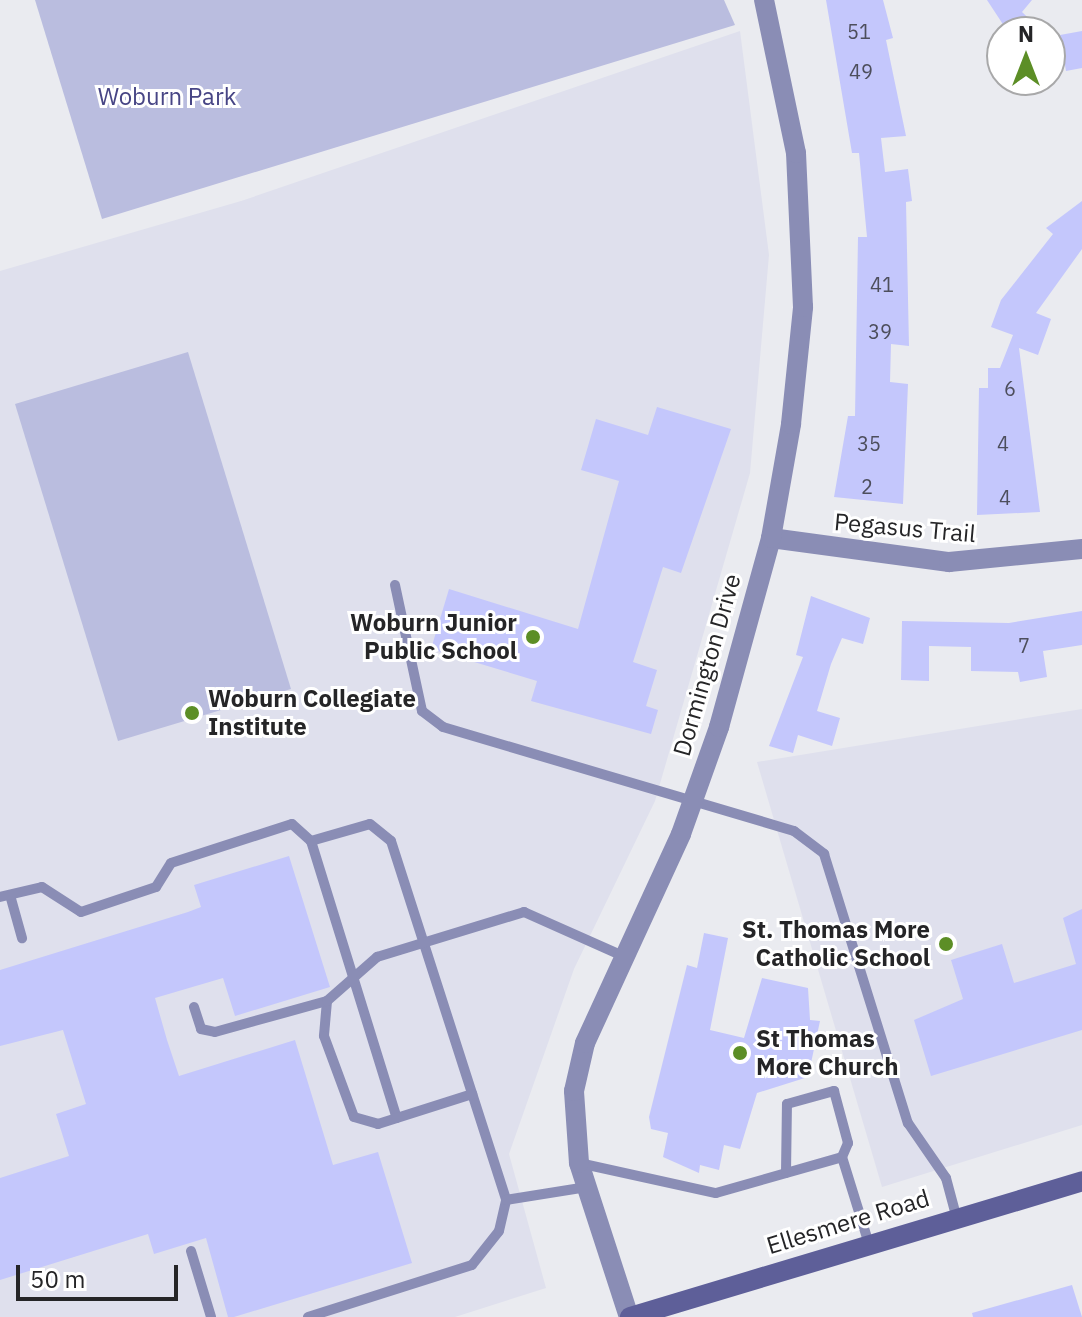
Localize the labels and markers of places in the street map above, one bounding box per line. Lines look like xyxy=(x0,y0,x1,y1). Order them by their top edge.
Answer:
place label: Woburn Junior Public School xyxy=(350,609,517,665)
marker: Woburn Junior Public School xyxy=(524,628,542,646)
place label: Woburn Collegiate Institute xyxy=(208,685,416,741)
marker: Woburn Collegiate Institute xyxy=(183,704,201,722)
place label: St. Thomas More Catholic School xyxy=(742,916,930,972)
marker: St. Thomas More Catholic School xyxy=(937,935,955,953)
place label: St Thomas More Church xyxy=(756,1025,898,1081)
marker: St Thomas More Church xyxy=(731,1044,749,1062)

